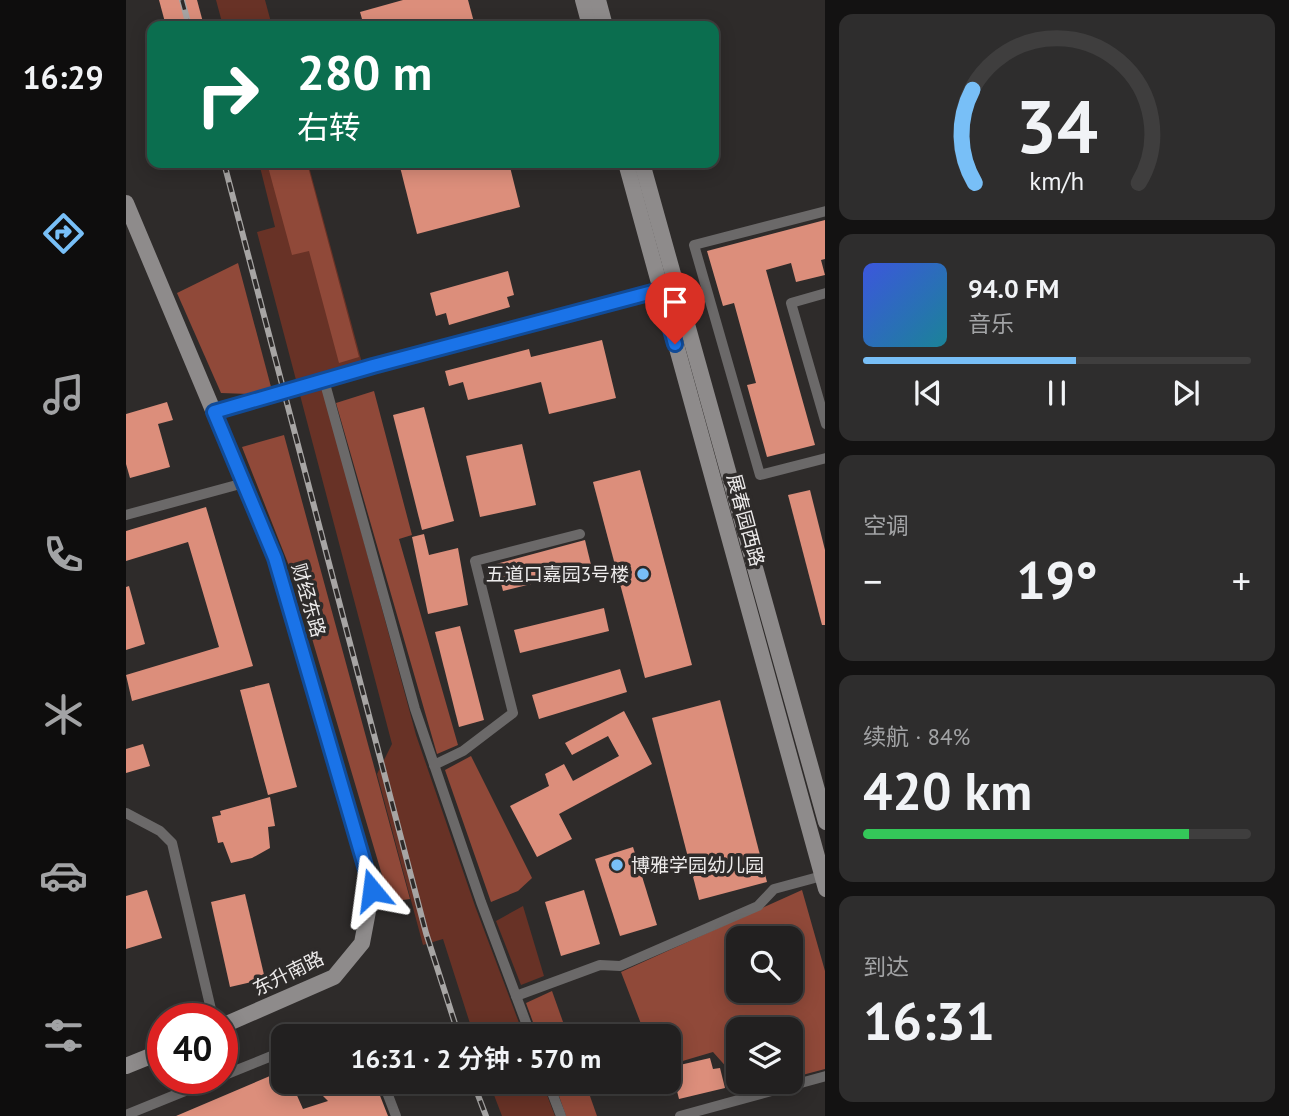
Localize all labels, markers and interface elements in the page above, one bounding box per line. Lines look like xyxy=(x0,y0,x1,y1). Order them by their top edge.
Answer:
text: 280 m xyxy=(297,40,432,104)
icon: right xyxy=(182,49,273,140)
text: 16:29 xyxy=(22,56,104,98)
text: 34 xyxy=(1016,80,1098,174)
text: 右转 xyxy=(297,106,361,148)
text: km/h xyxy=(1030,165,1084,197)
icon: directions xyxy=(39,209,88,258)
pin xyxy=(645,272,705,344)
text: 94.0 FM xyxy=(968,272,1059,305)
icon: arrive xyxy=(656,283,694,321)
text: 音乐 xyxy=(968,309,1014,338)
icon: music xyxy=(39,370,88,419)
icon: previous xyxy=(909,374,947,412)
icon: pause xyxy=(1038,374,1076,412)
icon: next xyxy=(1167,374,1205,412)
street label: 展春园西路 xyxy=(722,471,770,569)
text: 空调 xyxy=(863,511,909,540)
icon: phone xyxy=(39,530,88,579)
text: 19° xyxy=(1016,546,1098,613)
text: − xyxy=(863,556,882,605)
text: + xyxy=(1232,556,1251,605)
street label: 财经东路 xyxy=(287,560,331,640)
place label: 五道口嘉园3号楼 xyxy=(486,562,629,586)
marker: 五道口嘉园3号楼 xyxy=(635,566,651,582)
icon: climate xyxy=(39,690,88,739)
text: 续航 · 84% xyxy=(863,722,970,751)
text: 420 km xyxy=(863,757,1032,824)
icon: car xyxy=(39,851,88,900)
position arrow xyxy=(335,853,409,927)
place label: 博雅学园幼儿园 xyxy=(631,853,764,877)
marker: 博雅学园幼儿园 xyxy=(609,857,625,873)
map controls xyxy=(726,926,803,1094)
button: search xyxy=(726,926,803,1003)
street label: 东升南路 xyxy=(249,946,327,1000)
text: 到达 xyxy=(863,952,909,981)
text: 16:31 xyxy=(863,987,995,1054)
speed limit sign: 40 xyxy=(147,1003,238,1094)
icon: filters xyxy=(39,1011,88,1060)
button: layers xyxy=(726,1017,803,1094)
text: 16:31 · 2 分钟 · 570 m xyxy=(351,1042,601,1075)

